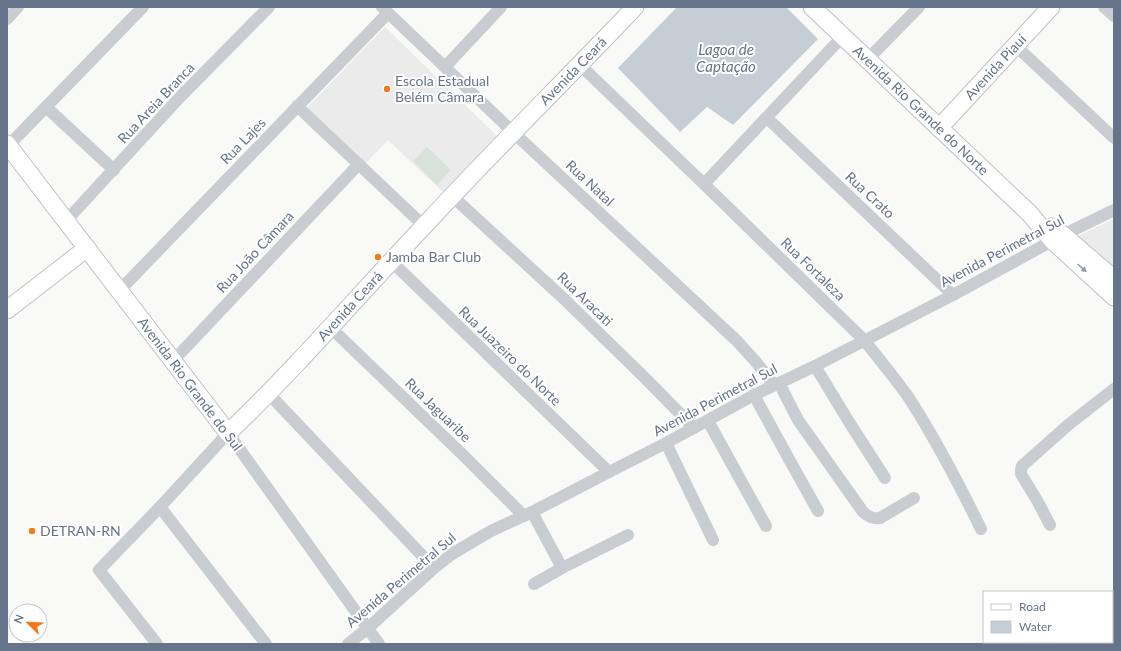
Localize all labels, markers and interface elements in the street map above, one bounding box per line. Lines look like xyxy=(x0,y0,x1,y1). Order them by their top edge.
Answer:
street label: Avenida Piauí xyxy=(961,30,1030,103)
street label: Avenida Ceará xyxy=(536,33,610,108)
water label: Lagoa de Captação xyxy=(696,40,756,75)
street label: Avenida Rio Grande do Norte xyxy=(850,42,992,178)
street label: Rua Areia Branca xyxy=(114,59,197,147)
place label: Escola Estadual Belém Câmara xyxy=(395,72,489,105)
marker: Escola Estadual Belém Câmara xyxy=(382,84,392,94)
street label: Rua Lajes xyxy=(216,114,269,167)
street label: Rua Natal xyxy=(563,156,618,209)
street label: Rua Crato xyxy=(842,168,898,222)
street label: Rua João Câmara xyxy=(213,207,297,296)
street label: Avenida Perimetral Sul xyxy=(937,211,1067,290)
street label: Rua Fortaleza xyxy=(778,234,849,304)
place label: Jamba Bar Club xyxy=(386,248,481,265)
marker: Jamba Bar Club xyxy=(373,252,383,262)
one-way arrow xyxy=(1076,263,1087,272)
street label: Avenida Ceará xyxy=(313,267,386,344)
street label: Rua Aracati xyxy=(554,268,616,329)
street label: Rua Juazeiro do Norte xyxy=(456,302,565,409)
street label: Avenida Rio Grande do Sul xyxy=(135,313,246,454)
street label: Avenida Perimetral Sul xyxy=(650,360,780,439)
street label: Rua Jaguaribe xyxy=(402,374,475,445)
place label: DETRAN-RN xyxy=(40,522,121,539)
marker: DETRAN-RN xyxy=(27,526,37,536)
street label: Avenida Perimetral Sul xyxy=(342,529,459,630)
legend xyxy=(983,591,1113,643)
text: Road xyxy=(1019,599,1046,614)
north arrow xyxy=(8,603,48,643)
text: N xyxy=(11,612,26,625)
text: Water xyxy=(1019,619,1052,634)

